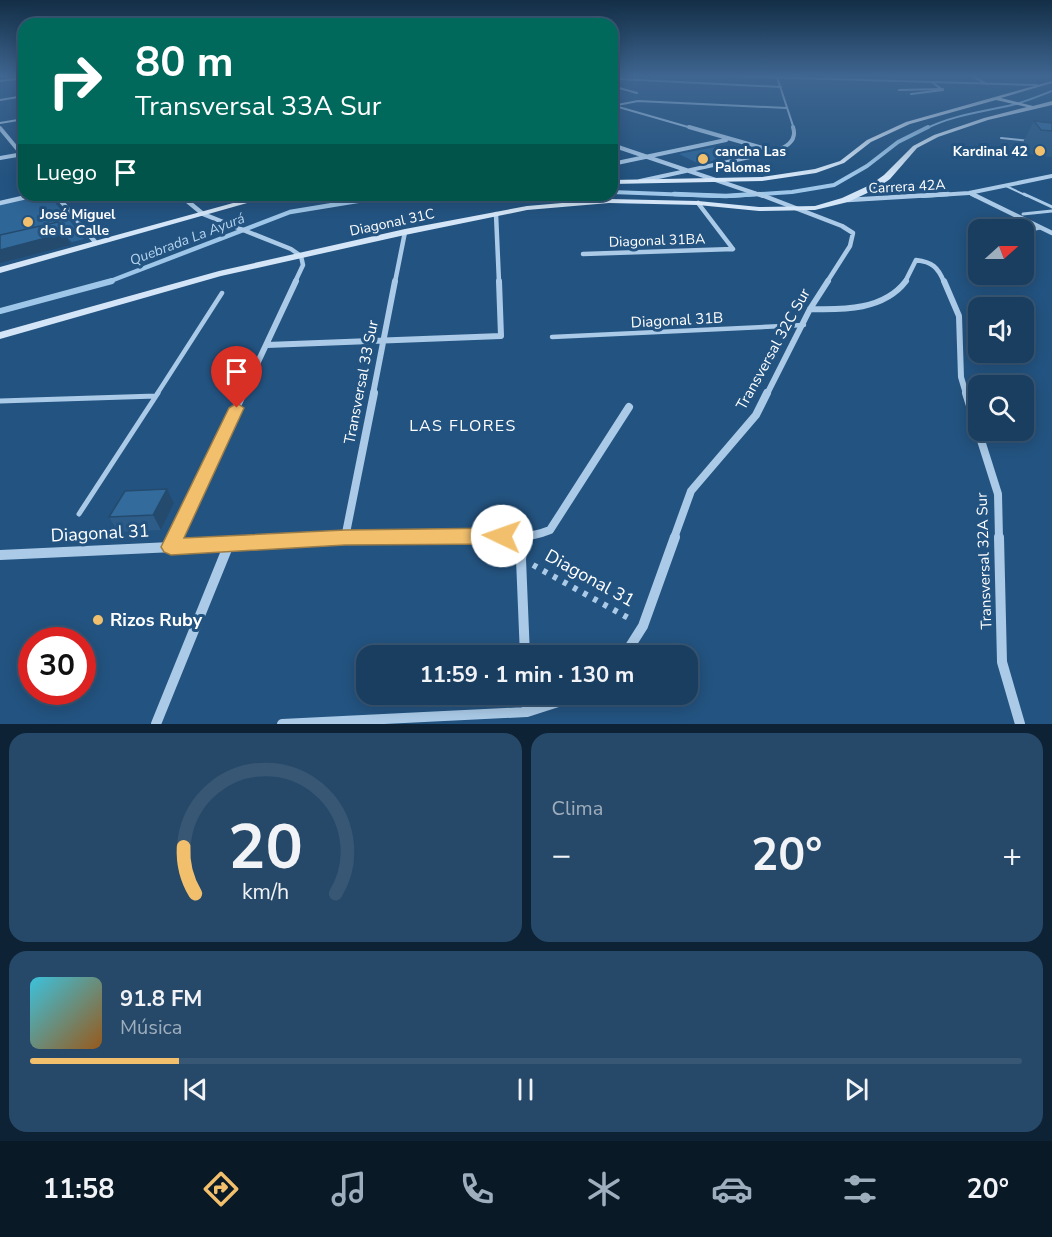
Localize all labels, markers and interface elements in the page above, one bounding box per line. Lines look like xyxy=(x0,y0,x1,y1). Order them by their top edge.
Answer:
text: 80 m xyxy=(135,34,234,91)
icon: right xyxy=(36,42,114,120)
text: Transversal 33A Sur xyxy=(135,88,381,125)
place label: cancha Las Palomas xyxy=(715,142,786,177)
place label: Kardinal 42 xyxy=(953,142,1028,161)
marker: Kardinal 42 xyxy=(1033,144,1047,158)
marker: cancha Las Palomas xyxy=(696,152,710,166)
icon: arrive xyxy=(109,156,142,189)
text: Luego xyxy=(36,158,97,188)
street label: Carrera 42A xyxy=(868,175,946,198)
street label: Diagonal 31C xyxy=(348,204,436,241)
place label: José Miguel de la Calle xyxy=(39,205,116,240)
water label: Quebrada La Ayurá xyxy=(127,209,248,270)
marker: José Miguel de la Calle xyxy=(21,215,35,229)
north arrow xyxy=(968,219,1034,285)
map controls xyxy=(968,219,1034,441)
street label: Diagonal 31BA xyxy=(608,229,706,252)
street label: Transversal 32C Sur xyxy=(731,284,815,413)
button: sound xyxy=(968,297,1034,363)
street label: Diagonal 31B xyxy=(630,308,724,332)
street label: Transversal 33 Sur xyxy=(339,318,383,446)
pin xyxy=(211,346,262,408)
icon: arrive xyxy=(220,355,253,388)
button: search xyxy=(968,375,1034,441)
district label: LAS FLORES xyxy=(409,415,517,437)
street label: Transversal 32A Sur xyxy=(972,492,996,630)
position arrow xyxy=(470,504,534,568)
street label: Diagonal 31 xyxy=(50,518,150,548)
street label: Diagonal 31 xyxy=(541,544,639,612)
place label: Rizos Ruby xyxy=(110,608,203,632)
marker: Rizos Ruby xyxy=(91,613,105,627)
speed limit sign: 30 xyxy=(18,627,96,705)
text: 11:59 · 1 min · 130 m xyxy=(420,660,634,690)
text: Clima xyxy=(552,795,603,822)
text: 20 xyxy=(228,805,303,890)
text: 20° xyxy=(751,825,822,886)
text: − xyxy=(552,833,571,878)
text: + xyxy=(1002,833,1022,878)
text: km/h xyxy=(242,878,289,908)
text: 91.8 FM xyxy=(120,984,202,1014)
text: Música xyxy=(120,1014,182,1041)
icon: previous xyxy=(179,1073,212,1106)
icon: pause xyxy=(509,1073,542,1106)
icon: next xyxy=(840,1073,873,1106)
icon: directions xyxy=(200,1168,242,1210)
icon: music xyxy=(328,1168,370,1210)
icon: phone xyxy=(456,1168,498,1210)
icon: climate xyxy=(583,1168,625,1210)
icon: car xyxy=(711,1168,753,1210)
icon: filters xyxy=(839,1168,881,1210)
text: 11:58 xyxy=(43,1171,114,1208)
text: 20° xyxy=(966,1171,1009,1208)

